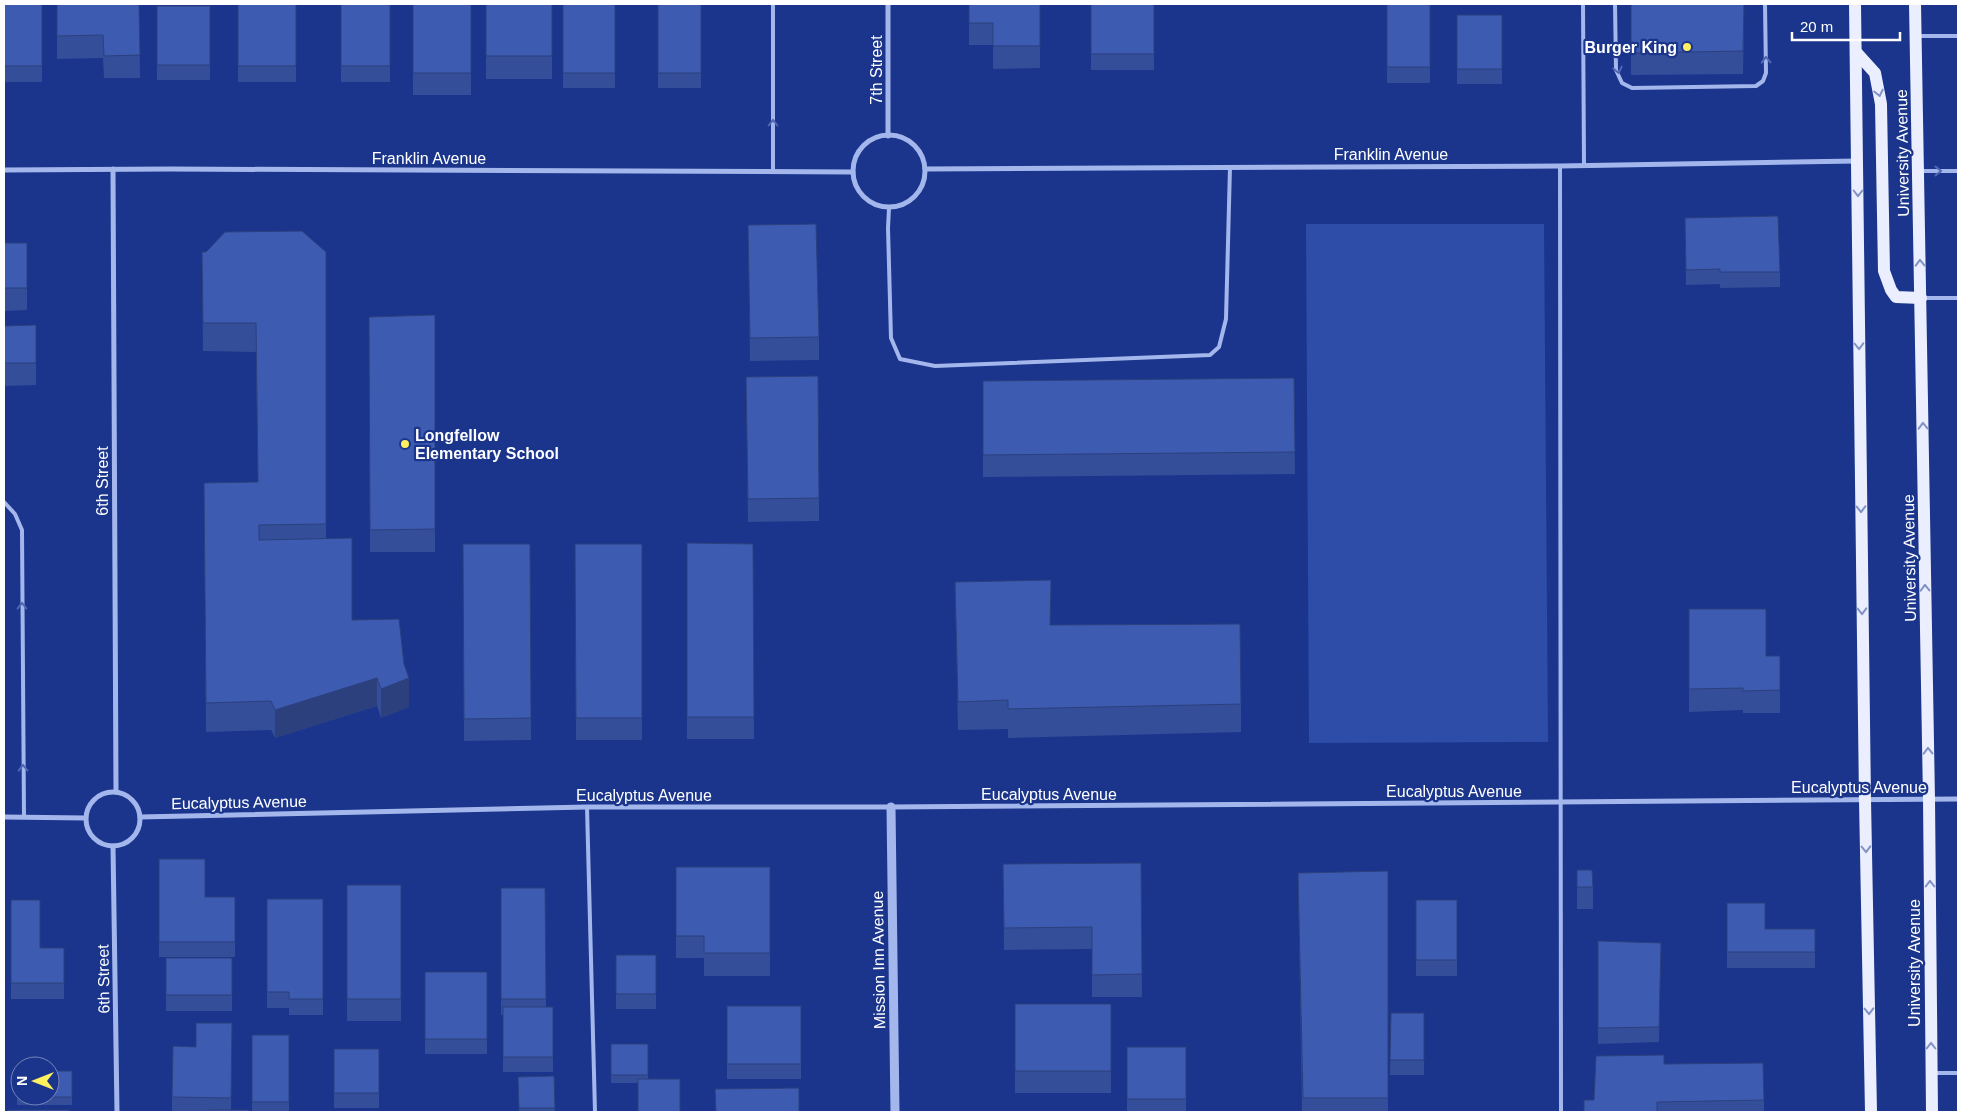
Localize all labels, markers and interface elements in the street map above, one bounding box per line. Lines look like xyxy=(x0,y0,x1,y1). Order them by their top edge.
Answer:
scale bar xyxy=(1792,10,1900,42)
text: 20 m xyxy=(1800,18,1833,35)
street label: 7th Street xyxy=(868,35,885,105)
place label: Burger King xyxy=(1585,39,1677,56)
marker: Burger King xyxy=(1681,41,1693,53)
one-way arrow xyxy=(1760,55,1771,63)
one-way arrow xyxy=(1612,65,1623,74)
one-way arrow xyxy=(1873,88,1884,97)
street label: University Avenue xyxy=(1893,89,1912,217)
one-way arrow xyxy=(768,119,778,126)
street label: Franklin Avenue xyxy=(1334,146,1448,163)
street label: Franklin Avenue xyxy=(372,150,486,167)
one-way arrow xyxy=(1935,166,1943,176)
one-way arrow xyxy=(1853,190,1863,198)
one-way arrow xyxy=(1915,259,1925,266)
one-way arrow xyxy=(1854,342,1864,350)
one-way arrow xyxy=(1918,421,1928,429)
place label: Longfellow Elementary School xyxy=(415,427,559,462)
marker: Longfellow Elementary School xyxy=(399,438,411,450)
street label: 6th Street xyxy=(94,446,111,516)
street label: University Avenue xyxy=(1900,494,1919,622)
one-way arrow xyxy=(1856,505,1866,513)
one-way arrow xyxy=(1920,584,1931,592)
one-way arrow xyxy=(17,601,27,609)
one-way arrow xyxy=(1857,608,1867,615)
one-way arrow xyxy=(1923,746,1933,754)
one-way arrow xyxy=(18,764,28,772)
street label: Eucalyptus Avenue xyxy=(1791,779,1927,796)
street label: Eucalyptus Avenue xyxy=(1386,783,1522,800)
street label: Eucalyptus Avenue xyxy=(981,786,1117,803)
street label: Eucalyptus Avenue xyxy=(576,787,712,804)
street label: Eucalyptus Avenue xyxy=(171,793,307,812)
one-way arrow xyxy=(1860,845,1871,853)
one-way arrow xyxy=(1925,879,1935,887)
street label: Mission Inn Avenue xyxy=(869,891,888,1029)
street label: University Avenue xyxy=(1906,899,1923,1027)
street label: 6th Street xyxy=(94,944,113,1014)
one-way arrow xyxy=(1864,1008,1874,1015)
one-way arrow xyxy=(1926,1042,1936,1050)
north arrow xyxy=(10,1056,60,1106)
text: N xyxy=(14,1076,30,1086)

